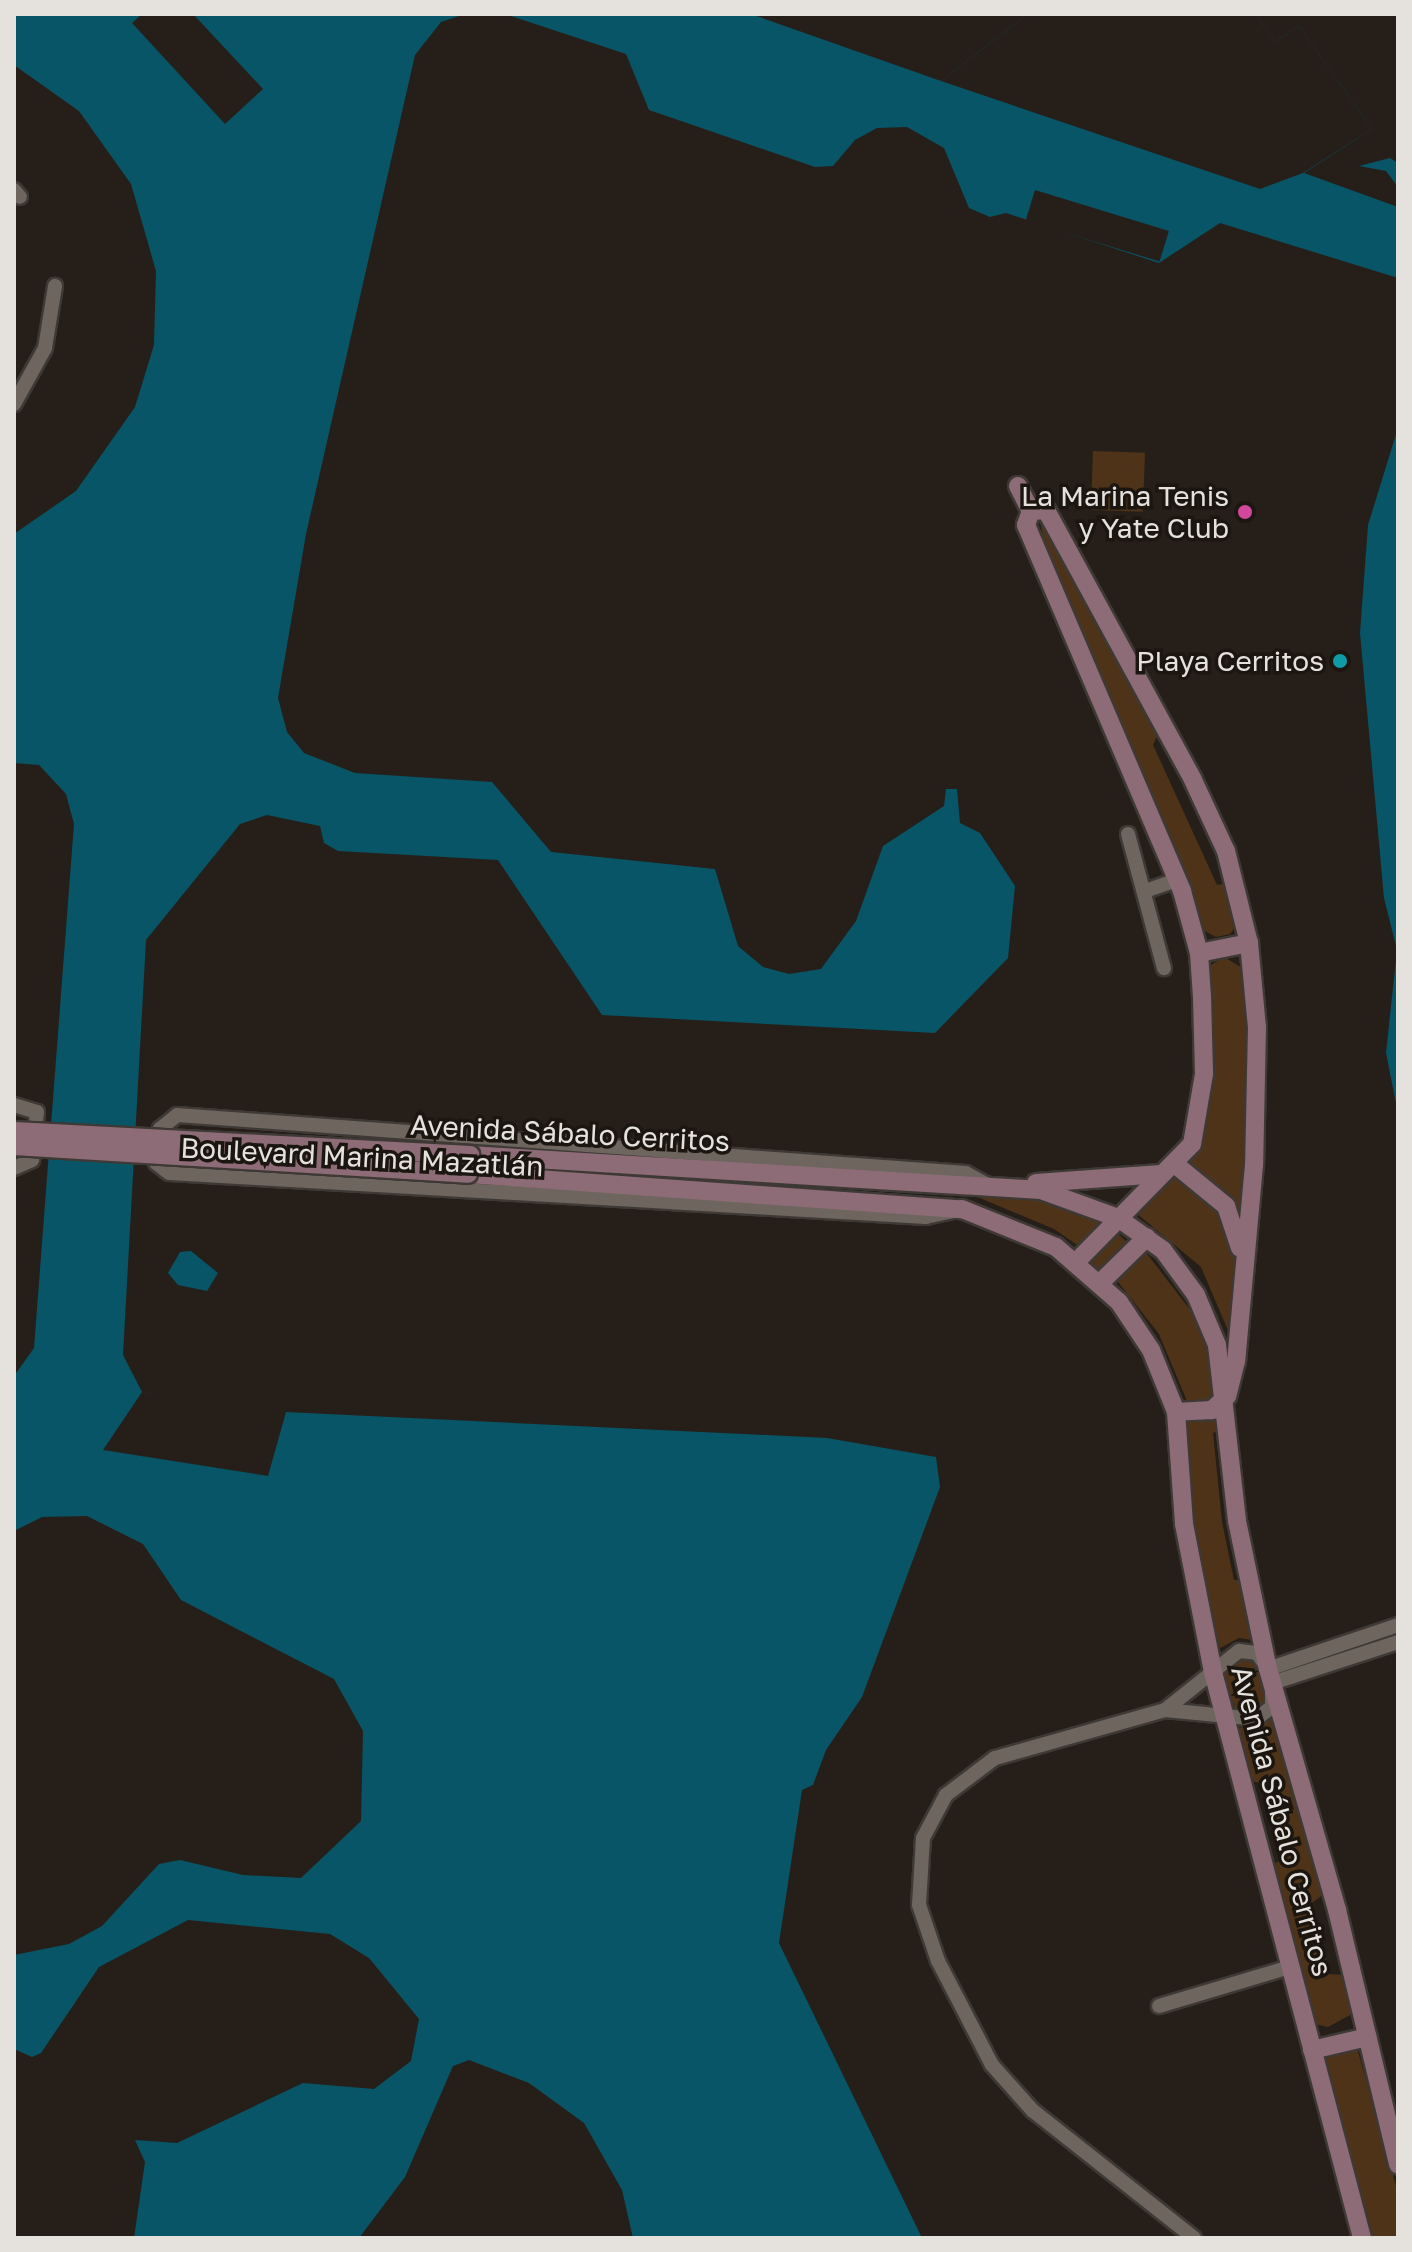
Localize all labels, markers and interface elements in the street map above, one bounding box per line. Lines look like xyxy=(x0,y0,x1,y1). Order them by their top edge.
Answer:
place label: La Marina Tenis y Yate Club xyxy=(1021,479,1229,545)
marker: La Marina Tenis y Yate Club xyxy=(1236,503,1254,521)
place label: Playa Cerritos xyxy=(1136,644,1324,678)
marker: Playa Cerritos xyxy=(1331,652,1349,670)
street label: Avenida Sábalo Cerritos xyxy=(409,1108,731,1158)
street label: Boulevard Marina Mazatlán xyxy=(180,1131,544,1183)
street label: Avenida Sábalo Cerritos xyxy=(1224,1662,1340,1980)

